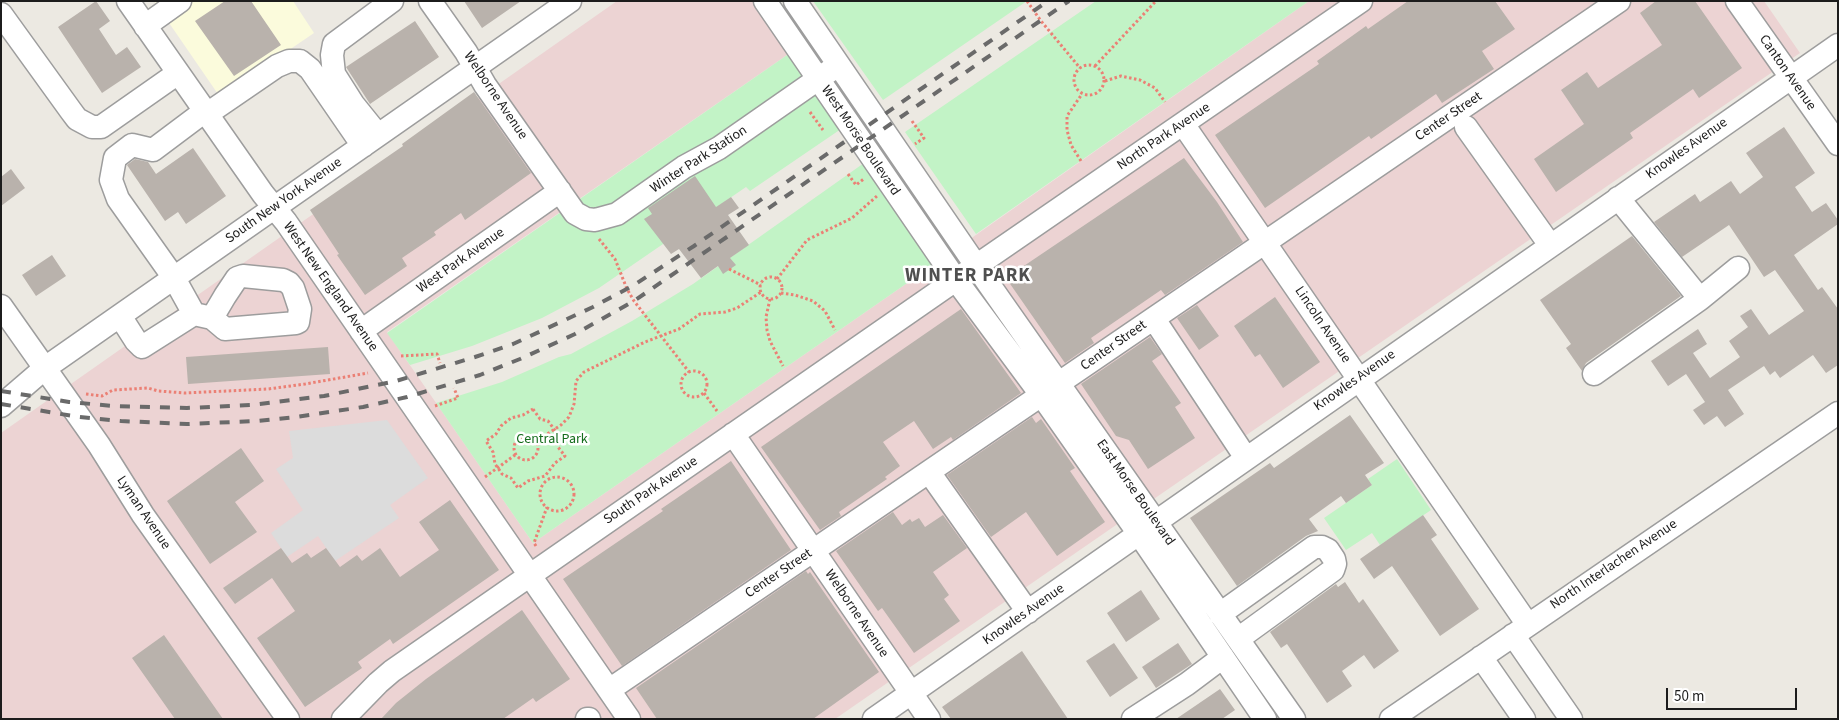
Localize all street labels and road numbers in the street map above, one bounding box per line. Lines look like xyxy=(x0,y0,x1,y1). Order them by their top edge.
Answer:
street label: Canton Avenue xyxy=(1755,32,1819,114)
street label: Welborne Avenue xyxy=(459,49,531,143)
street label: West Morse Boulevard xyxy=(817,83,903,199)
street label: Center Street xyxy=(1412,89,1486,145)
street label: North Park Avenue xyxy=(1114,100,1214,174)
street label: Knowles Avenue xyxy=(1643,115,1731,183)
street label: Winter Park Station xyxy=(647,122,751,198)
street label: South New York Avenue xyxy=(223,154,345,248)
street label: West New England Avenue xyxy=(279,219,381,355)
street label: West Park Avenue xyxy=(414,225,508,297)
street label: Lincoln Avenue xyxy=(1290,284,1354,366)
street label: Center Street xyxy=(1078,317,1150,375)
street label: Knowles Avenue xyxy=(1311,347,1399,415)
street label: East Morse Boulevard xyxy=(1092,437,1178,549)
street label: South Park Avenue xyxy=(601,453,701,529)
street label: Lyman Avenue xyxy=(112,473,174,553)
street label: North Interlachen Avenue xyxy=(1547,516,1681,614)
street label: Center Street xyxy=(742,546,816,602)
street label: Welborne Avenue xyxy=(820,567,892,661)
street label: Knowles Avenue xyxy=(980,581,1068,649)

